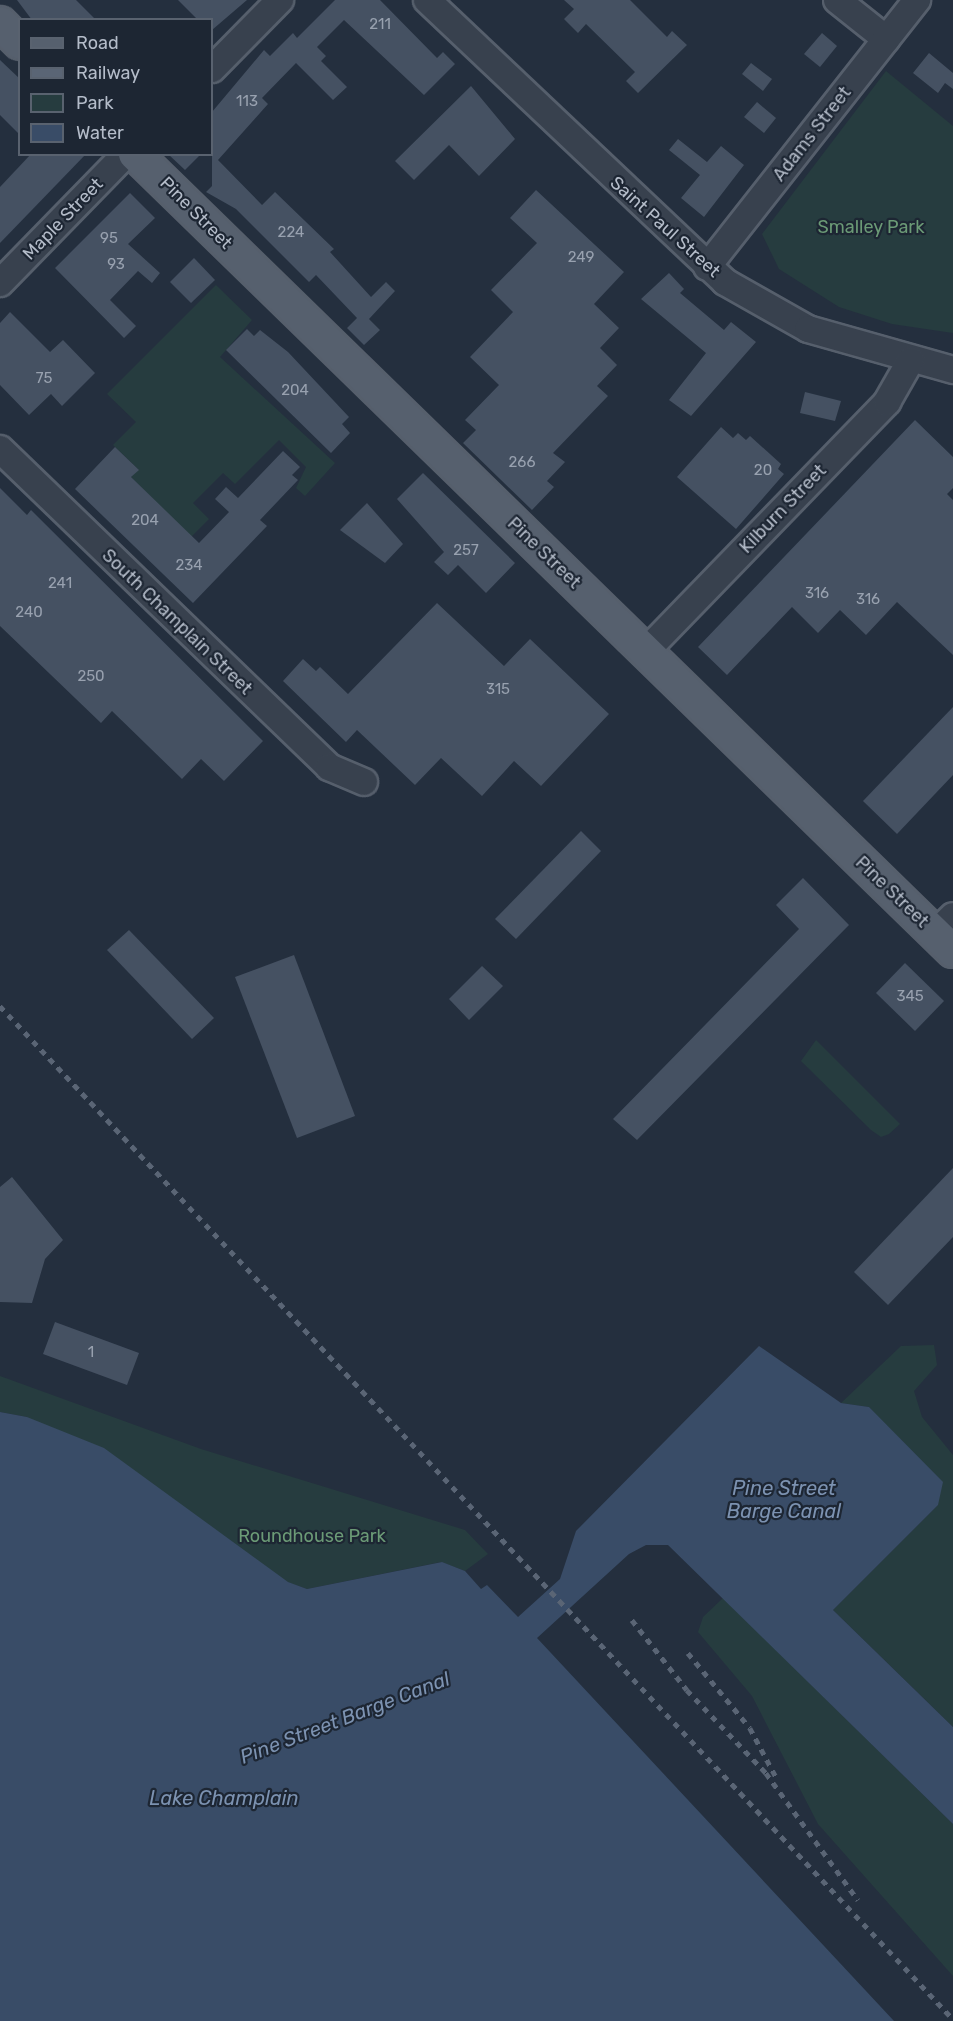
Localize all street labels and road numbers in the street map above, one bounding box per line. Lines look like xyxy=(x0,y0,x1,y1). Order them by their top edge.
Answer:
street label: Adams Street xyxy=(768,82,856,186)
street label: Pine Street xyxy=(155,172,237,254)
street label: Saint Paul Street xyxy=(605,172,725,282)
street label: Maple Street xyxy=(18,173,108,265)
street label: Kilburn Street xyxy=(735,460,831,558)
street label: Pine Street xyxy=(503,513,585,593)
street label: South Champlain Street xyxy=(97,545,257,699)
street label: Pine Street xyxy=(851,852,933,932)

